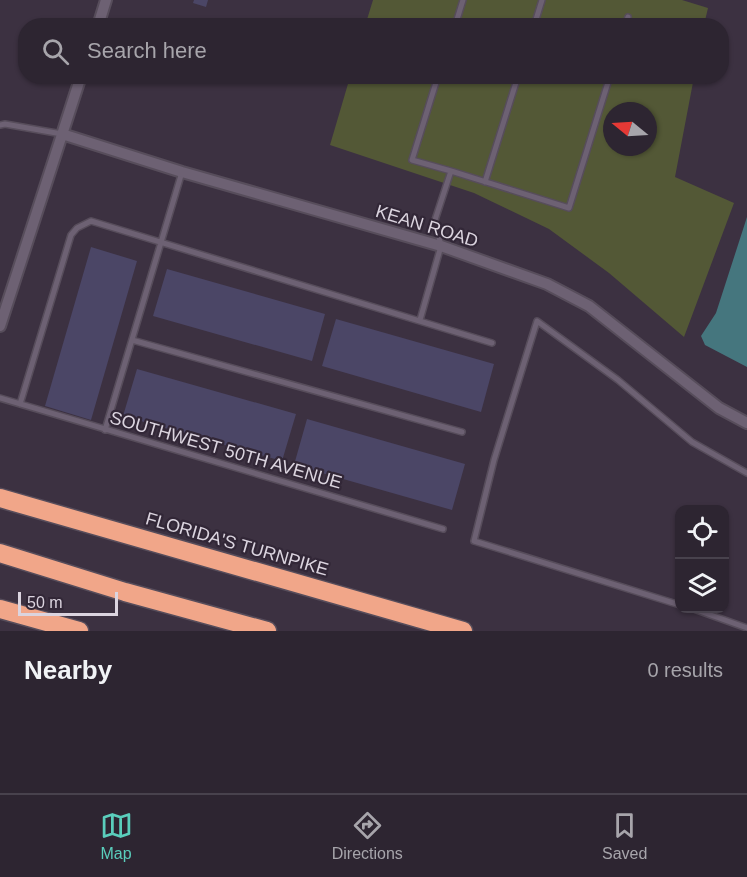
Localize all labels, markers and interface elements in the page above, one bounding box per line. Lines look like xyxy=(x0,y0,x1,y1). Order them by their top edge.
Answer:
search box xyxy=(18,18,729,84)
icon: search xyxy=(39,35,72,68)
text: Search here xyxy=(87,38,207,63)
north arrow xyxy=(603,102,657,156)
street label: KEAN ROAD xyxy=(373,201,481,251)
street label: SOUTHWEST 50TH AVENUE xyxy=(108,407,344,493)
map controls xyxy=(675,505,729,613)
button: locate xyxy=(675,505,729,559)
street label: FLORIDA'S TURNPIKE xyxy=(143,508,331,580)
button: layers xyxy=(675,559,729,613)
scale bar xyxy=(18,589,118,616)
text: 50 m xyxy=(27,594,63,611)
text: Nearby xyxy=(24,655,112,685)
text: 0 results xyxy=(647,659,723,681)
tab: Map xyxy=(100,809,133,863)
tab: Directions xyxy=(332,809,403,863)
tab: Saved xyxy=(602,809,647,863)

